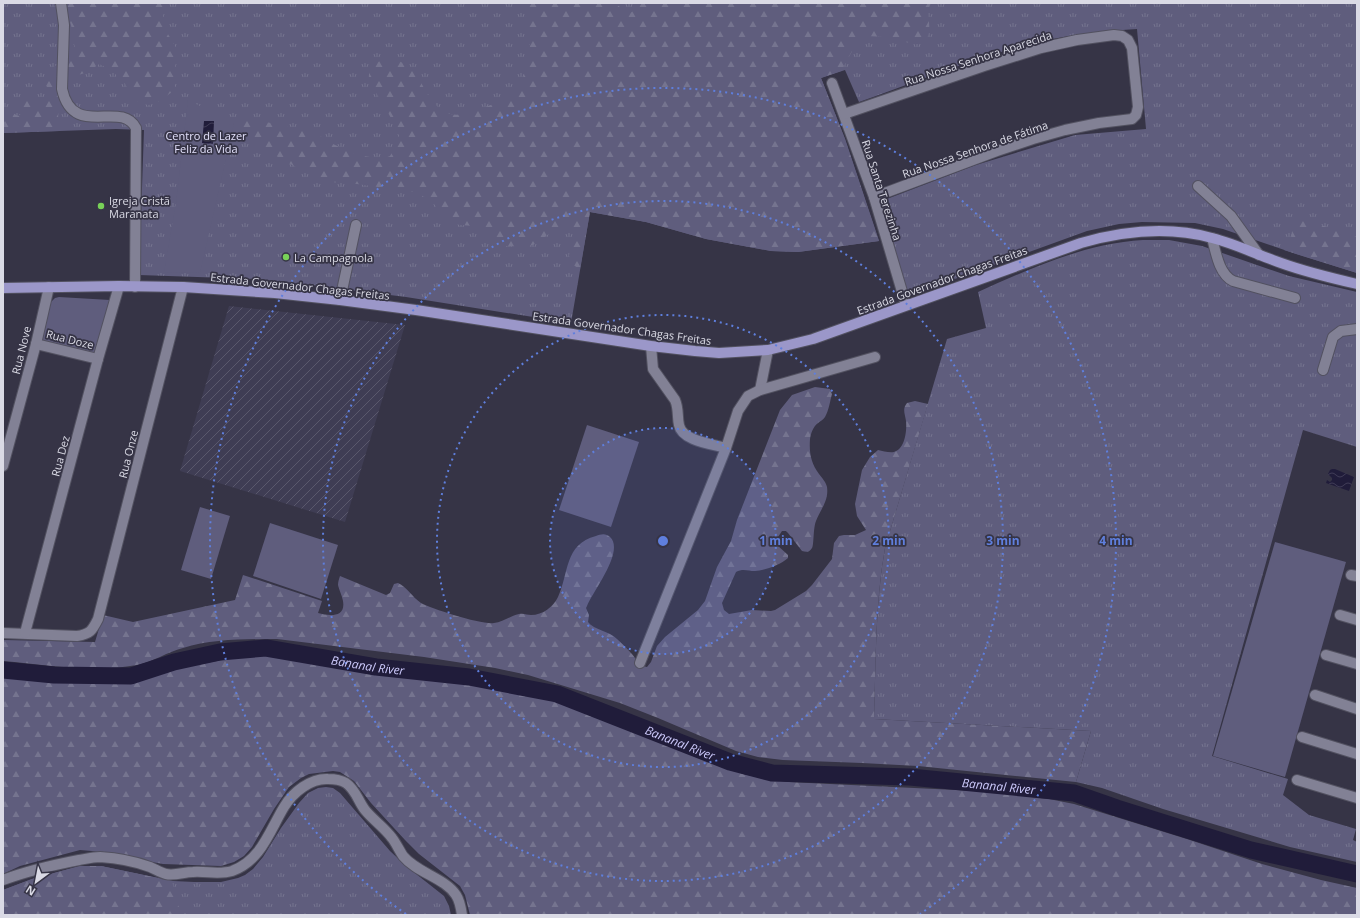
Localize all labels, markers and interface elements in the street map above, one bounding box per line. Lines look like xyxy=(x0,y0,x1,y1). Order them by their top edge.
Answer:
street label: Rua Nossa Senhora Aparecida xyxy=(902,27,1054,89)
street label: Rua Nossa Senhora de Fátima xyxy=(900,117,1050,181)
park label: Centro de Lazer Feliz da Vida xyxy=(165,128,247,156)
street label: Rua Santa Terezinha xyxy=(859,138,905,242)
place label: Igreja Cristã Maranata xyxy=(109,193,170,221)
marker: Igreja Cristã Maranata xyxy=(96,201,106,211)
street label: Estrada Governador Chagas Freitas xyxy=(855,242,1029,318)
place label: La Campagnola xyxy=(294,250,373,265)
marker: La Campagnola xyxy=(281,252,291,262)
street label: Estrada Governador Chagas Freitas xyxy=(210,269,390,303)
street label: Estrada Governador Chagas Freitas xyxy=(532,308,712,348)
street label: Rua Nove xyxy=(8,324,34,376)
street label: Rua Doze xyxy=(45,326,95,352)
street label: Rua Onze xyxy=(115,428,141,480)
street label: Rua Dez xyxy=(47,434,73,478)
text: 1 min xyxy=(759,532,793,549)
text: 2 min xyxy=(872,532,906,549)
text: 3 min xyxy=(986,532,1020,549)
text: 4 min xyxy=(1099,532,1133,549)
centre of rings xyxy=(656,534,670,548)
water label: Bananal River xyxy=(330,651,407,679)
water label: Bananal River xyxy=(643,721,719,764)
water label: Bananal River xyxy=(961,774,1037,798)
north arrow xyxy=(16,862,56,902)
text: N xyxy=(23,882,38,900)

